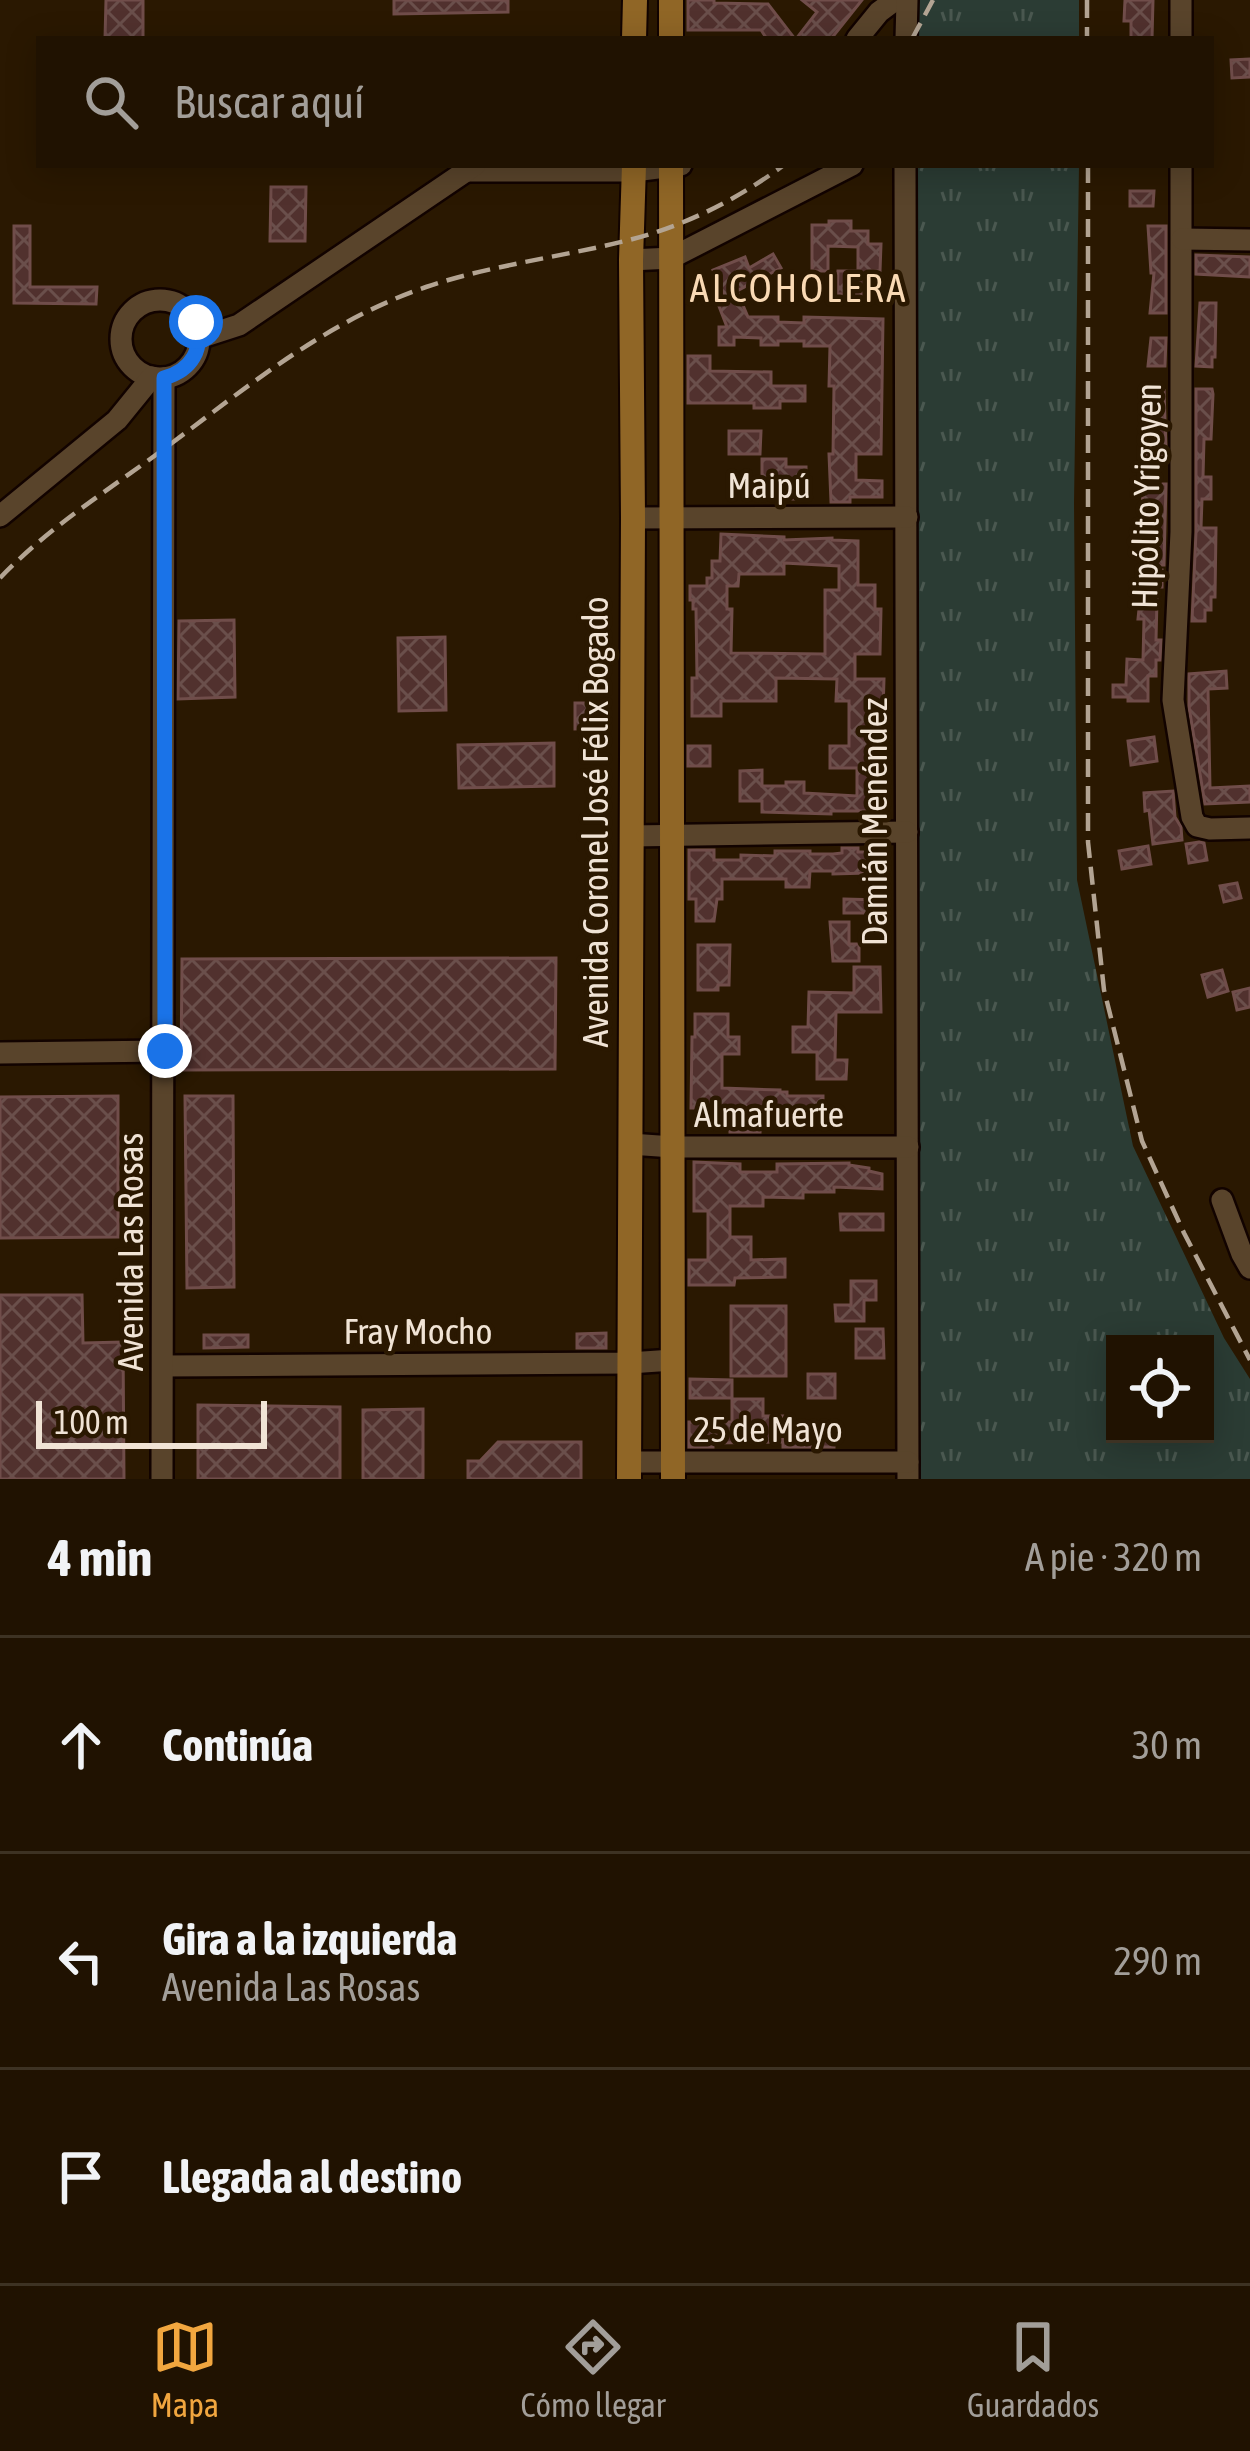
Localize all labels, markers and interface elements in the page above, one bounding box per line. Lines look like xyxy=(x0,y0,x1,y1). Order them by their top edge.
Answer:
search box xyxy=(36,36,1214,168)
icon: search xyxy=(78,69,144,135)
text: Buscar aquí xyxy=(174,76,364,128)
district label: ALCOHOLERA xyxy=(690,266,908,310)
route start xyxy=(169,295,223,349)
street label: Hipólito Yrigoyen xyxy=(1123,383,1169,609)
street label: Maipú xyxy=(727,464,811,506)
street label: Avenida Coronel José Félix Bogado xyxy=(574,596,616,1048)
street label: Damián Menéndez xyxy=(853,698,895,946)
route end xyxy=(138,1024,192,1078)
street label: Almafuerte xyxy=(694,1093,844,1135)
street label: Avenida Las Rosas xyxy=(109,1133,151,1371)
street label: Fray Mocho xyxy=(344,1310,492,1352)
map controls xyxy=(1106,1335,1214,1443)
button: locate xyxy=(1106,1335,1214,1443)
scale bar xyxy=(36,1395,267,1448)
text: 100 m xyxy=(54,1403,129,1441)
street label: 25 de Mayo xyxy=(693,1408,843,1450)
text: 4 min xyxy=(48,1528,152,1587)
text: A pie · 320 m xyxy=(1025,1535,1202,1579)
icon: ahead xyxy=(48,1712,114,1778)
text: Continúa xyxy=(162,1719,313,1771)
text: 30 m xyxy=(1132,1723,1202,1767)
text: Gira a la izquierda xyxy=(162,1913,457,1965)
icon: left xyxy=(48,1928,114,1994)
text: 290 m xyxy=(1114,1939,1202,1983)
text: Avenida Las Rosas xyxy=(162,1965,420,2009)
icon: arrive xyxy=(48,2144,114,2210)
text: Llegada al destino xyxy=(162,2151,462,2203)
tab: Mapa xyxy=(151,2314,219,2424)
tab: Cómo llegar xyxy=(521,2314,666,2424)
tab: Guardados xyxy=(967,2314,1099,2424)

